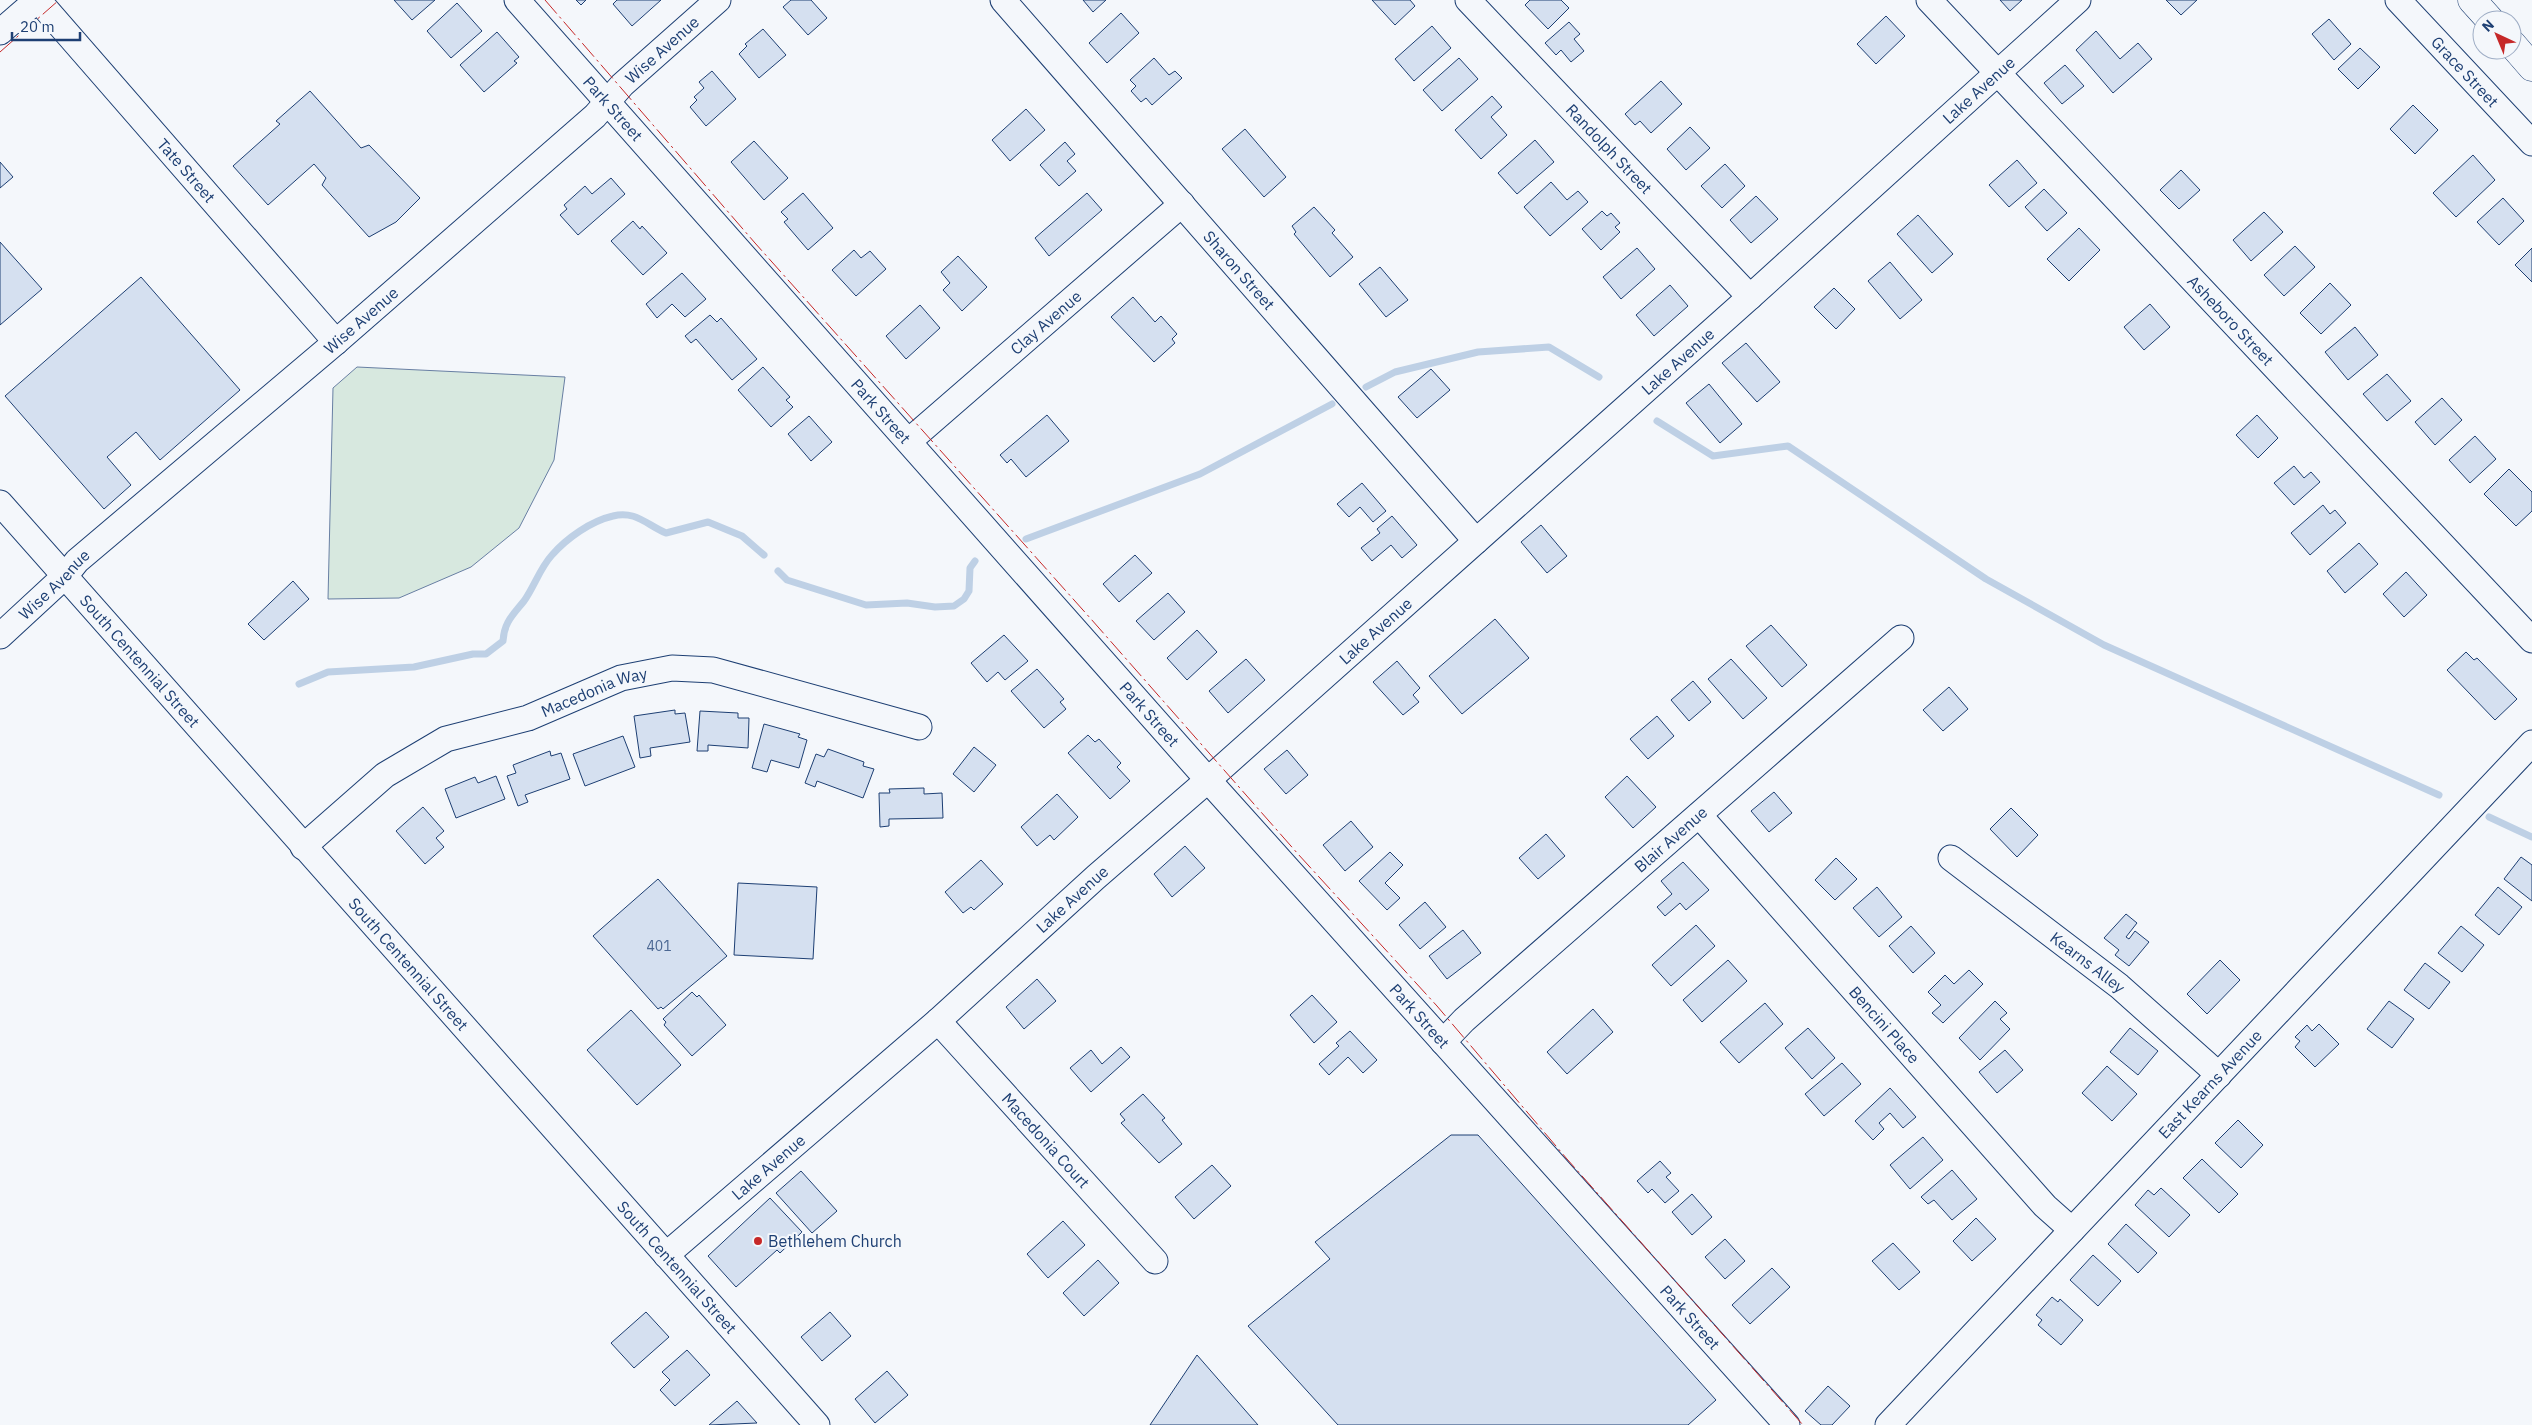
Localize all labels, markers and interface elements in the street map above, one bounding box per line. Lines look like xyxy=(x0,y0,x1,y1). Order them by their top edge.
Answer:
scale bar xyxy=(12,10,80,42)
north arrow xyxy=(2472,10,2522,60)
street label: Wise Avenue xyxy=(621,12,703,88)
text: N xyxy=(2478,16,2498,36)
text: 20 m xyxy=(20,17,55,36)
street label: Grace Street xyxy=(2427,32,2503,111)
street label: Lake Avenue xyxy=(1938,52,2019,128)
street label: Park Street xyxy=(579,72,647,145)
street label: Randolph Street xyxy=(1562,100,1656,198)
street label: Tate Street xyxy=(153,134,220,207)
street label: Sharon Street xyxy=(1199,227,1279,314)
street label: Asheboro Street xyxy=(2183,271,2278,370)
street label: Wise Avenue xyxy=(320,282,402,358)
street label: Clay Avenue xyxy=(1006,286,1086,359)
street label: Lake Avenue xyxy=(1637,324,1718,399)
street label: Park Street xyxy=(847,374,915,448)
street label: Wise Avenue xyxy=(14,545,94,624)
street label: South Centennial Street xyxy=(76,590,204,731)
street label: Lake Avenue xyxy=(1335,593,1416,668)
street label: Macedonia Way xyxy=(538,663,649,721)
street label: Park Street xyxy=(1116,677,1184,751)
street label: Blair Avenue xyxy=(1630,802,1712,877)
street label: Lake Avenue xyxy=(1032,861,1112,937)
street label: South Centennial Street xyxy=(344,893,473,1035)
street label: Kearns Alley xyxy=(2046,927,2130,997)
house number: 401 xyxy=(646,937,672,955)
street label: Park Street xyxy=(1386,979,1454,1052)
street label: Bencini Place xyxy=(1845,982,1924,1068)
street label: East Kearns Avenue xyxy=(2154,1025,2266,1143)
street label: Macedonia Court xyxy=(998,1089,1094,1192)
street label: Lake Avenue xyxy=(727,1130,809,1204)
street label: South Centennial Street xyxy=(613,1197,741,1338)
place label: Bethlehem Church xyxy=(768,1231,902,1251)
marker: Bethlehem Church xyxy=(752,1235,764,1247)
street label: Park Street xyxy=(1656,1281,1724,1354)

